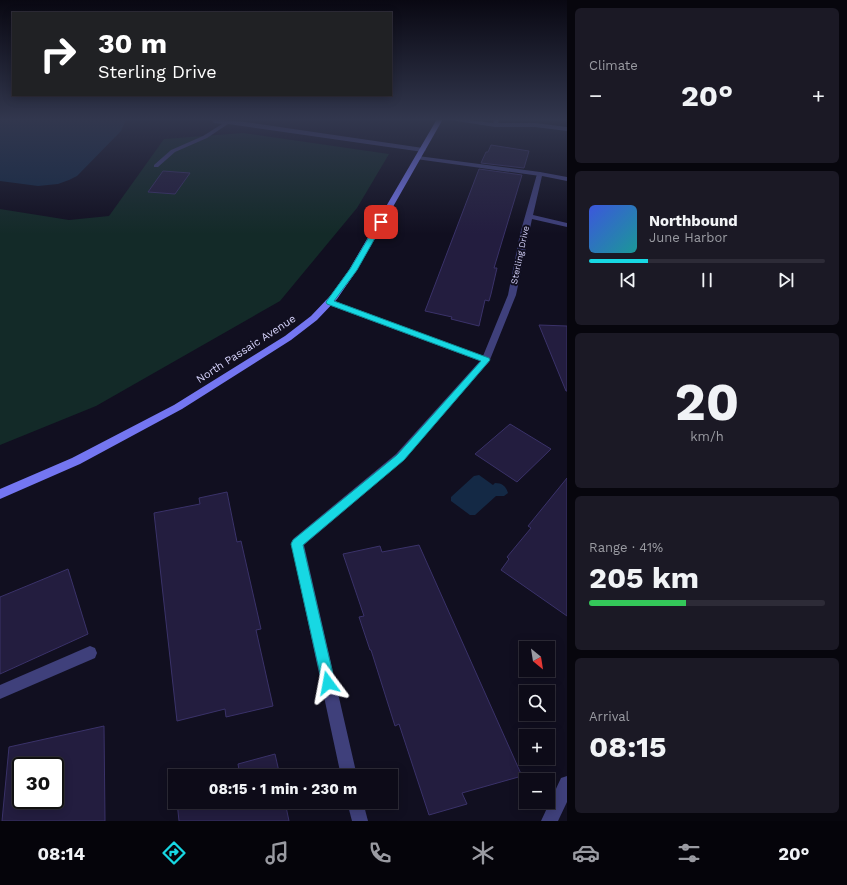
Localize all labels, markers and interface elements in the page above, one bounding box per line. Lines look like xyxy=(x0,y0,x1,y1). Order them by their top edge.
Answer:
text: 30 m xyxy=(98,27,167,60)
icon: right xyxy=(32,28,84,80)
text: Climate xyxy=(589,58,638,73)
text: Sterling Drive xyxy=(98,61,217,82)
text: 20° xyxy=(681,78,733,113)
text: − xyxy=(589,83,602,108)
text: + xyxy=(812,83,825,108)
pin xyxy=(364,205,398,239)
icon: arrive xyxy=(370,211,392,233)
text: Northbound xyxy=(649,212,738,230)
street label: Sterling Drive xyxy=(509,225,531,285)
text: June Harbor xyxy=(649,230,728,245)
icon: previous xyxy=(617,269,639,291)
icon: pause xyxy=(696,269,718,291)
icon: next xyxy=(775,269,797,291)
street label: North Passaic Avenue xyxy=(194,312,298,386)
text: 20 xyxy=(675,372,739,433)
text: km/h xyxy=(690,429,724,444)
text: Range · 41% xyxy=(589,540,663,555)
text: 205 km xyxy=(589,560,699,595)
north arrow xyxy=(519,641,555,677)
map controls xyxy=(519,641,555,809)
position arrow xyxy=(307,662,349,704)
button: search xyxy=(519,685,555,721)
text: Arrival xyxy=(589,709,630,724)
button: + xyxy=(519,729,555,765)
text: 08:15 xyxy=(589,729,667,764)
speed limit sign: 30 xyxy=(12,757,64,809)
button: − xyxy=(519,773,555,809)
text: 08:15 · 1 min · 230 m xyxy=(209,780,357,798)
icon: directions xyxy=(160,839,188,867)
icon: music xyxy=(263,839,291,867)
icon: phone xyxy=(366,839,394,867)
icon: climate xyxy=(469,839,497,867)
icon: car xyxy=(572,839,600,867)
icon: filters xyxy=(675,839,703,867)
text: 08:14 xyxy=(38,843,85,864)
text: 20° xyxy=(778,843,809,864)

